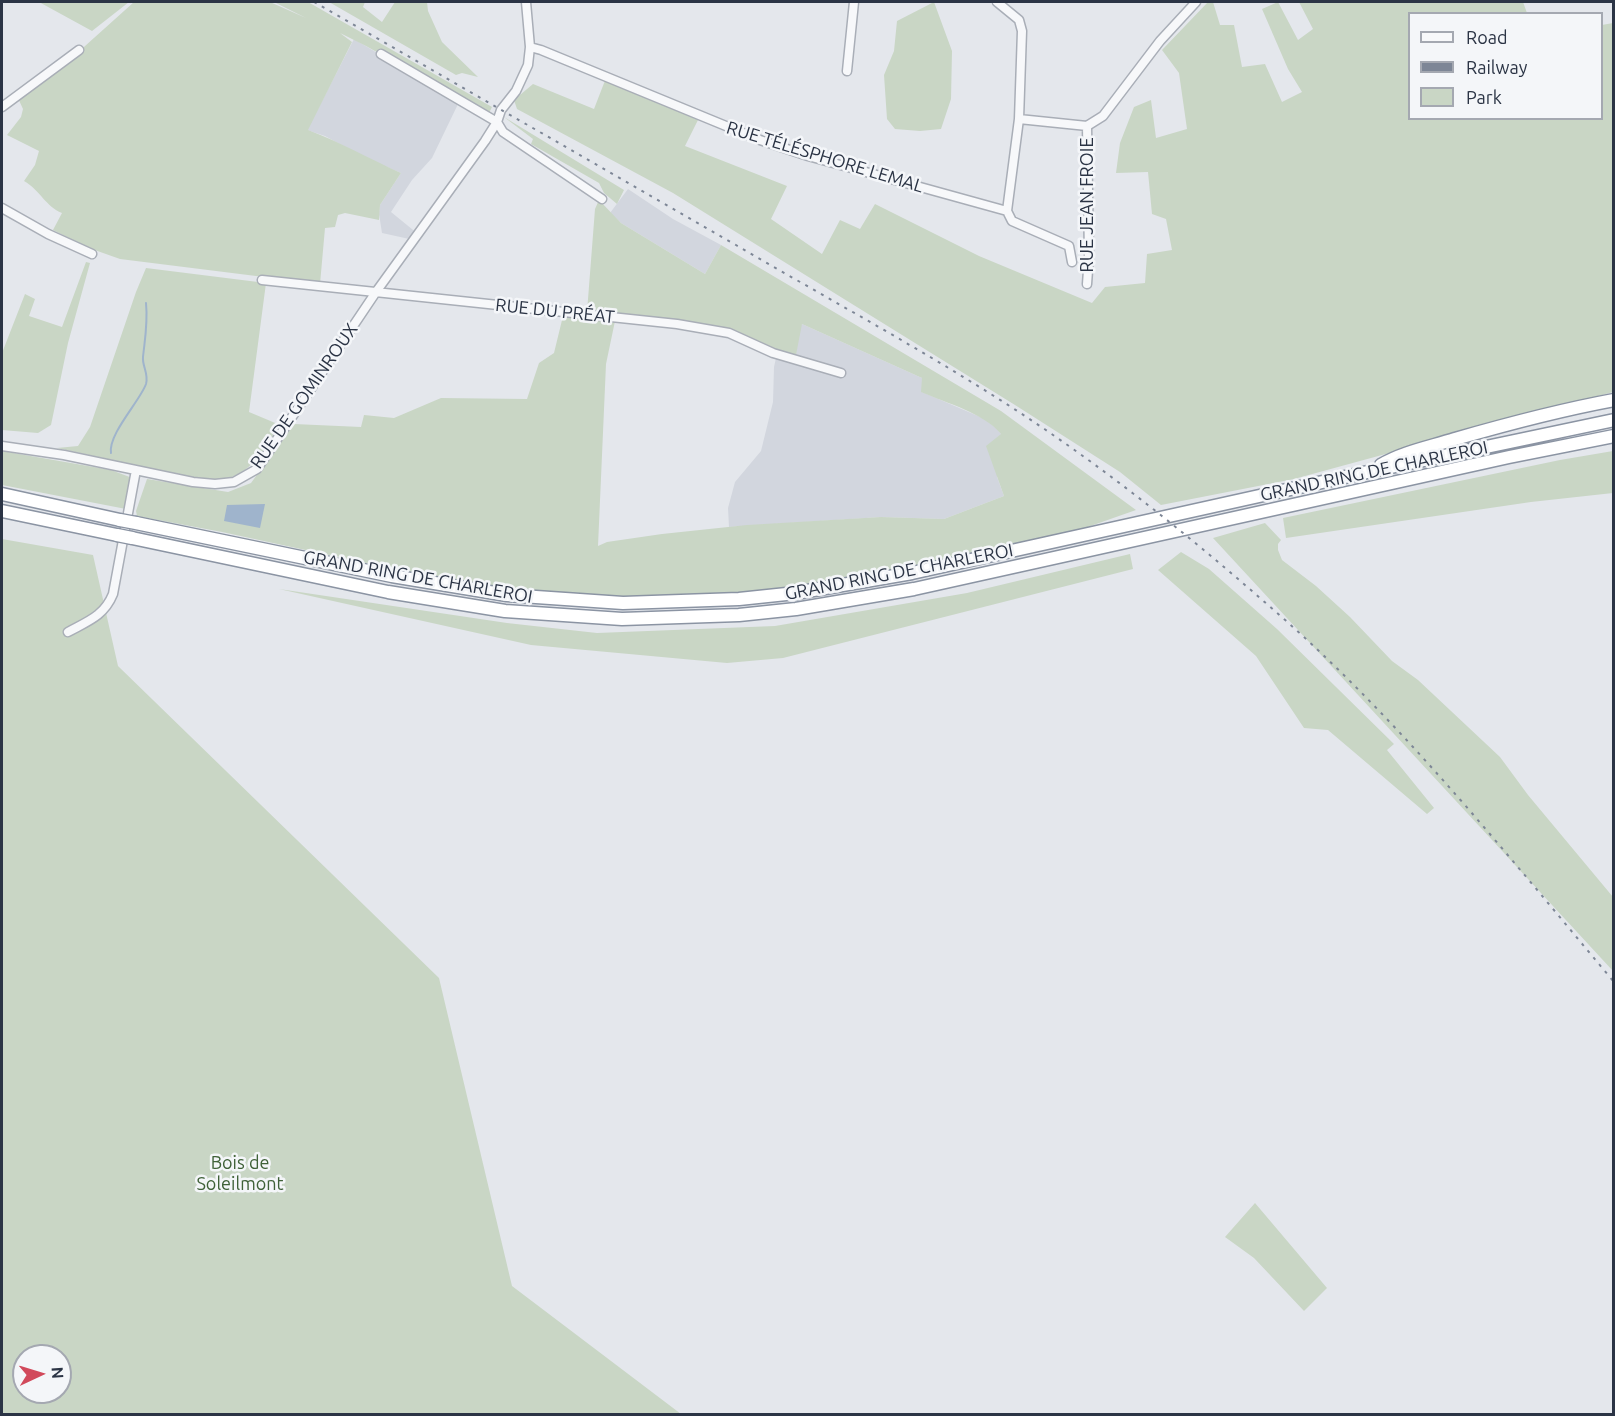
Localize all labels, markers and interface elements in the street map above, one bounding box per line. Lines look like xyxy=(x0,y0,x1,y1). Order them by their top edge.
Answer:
legend xyxy=(1408,12,1603,120)
text: Road xyxy=(1466,27,1508,47)
text: Railway xyxy=(1466,57,1527,77)
text: Park xyxy=(1466,87,1502,107)
street label: RUE TÉLÉSPHORE LEMAL xyxy=(724,117,926,197)
street label: RUE JEAN FROIE xyxy=(1076,138,1098,272)
street label: RUE DU PRÉAT xyxy=(494,294,616,328)
street label: RUE DE GOMINROUX xyxy=(246,319,362,473)
street label: GRAND RING DE CHARLEROI xyxy=(1258,436,1490,506)
street label: GRAND RING DE CHARLEROI xyxy=(783,539,1015,605)
street label: GRAND RING DE CHARLEROI xyxy=(302,546,534,608)
park label: Bois de Soleilmont xyxy=(196,1152,284,1194)
north arrow xyxy=(12,1344,72,1404)
text: N xyxy=(49,1366,67,1379)

